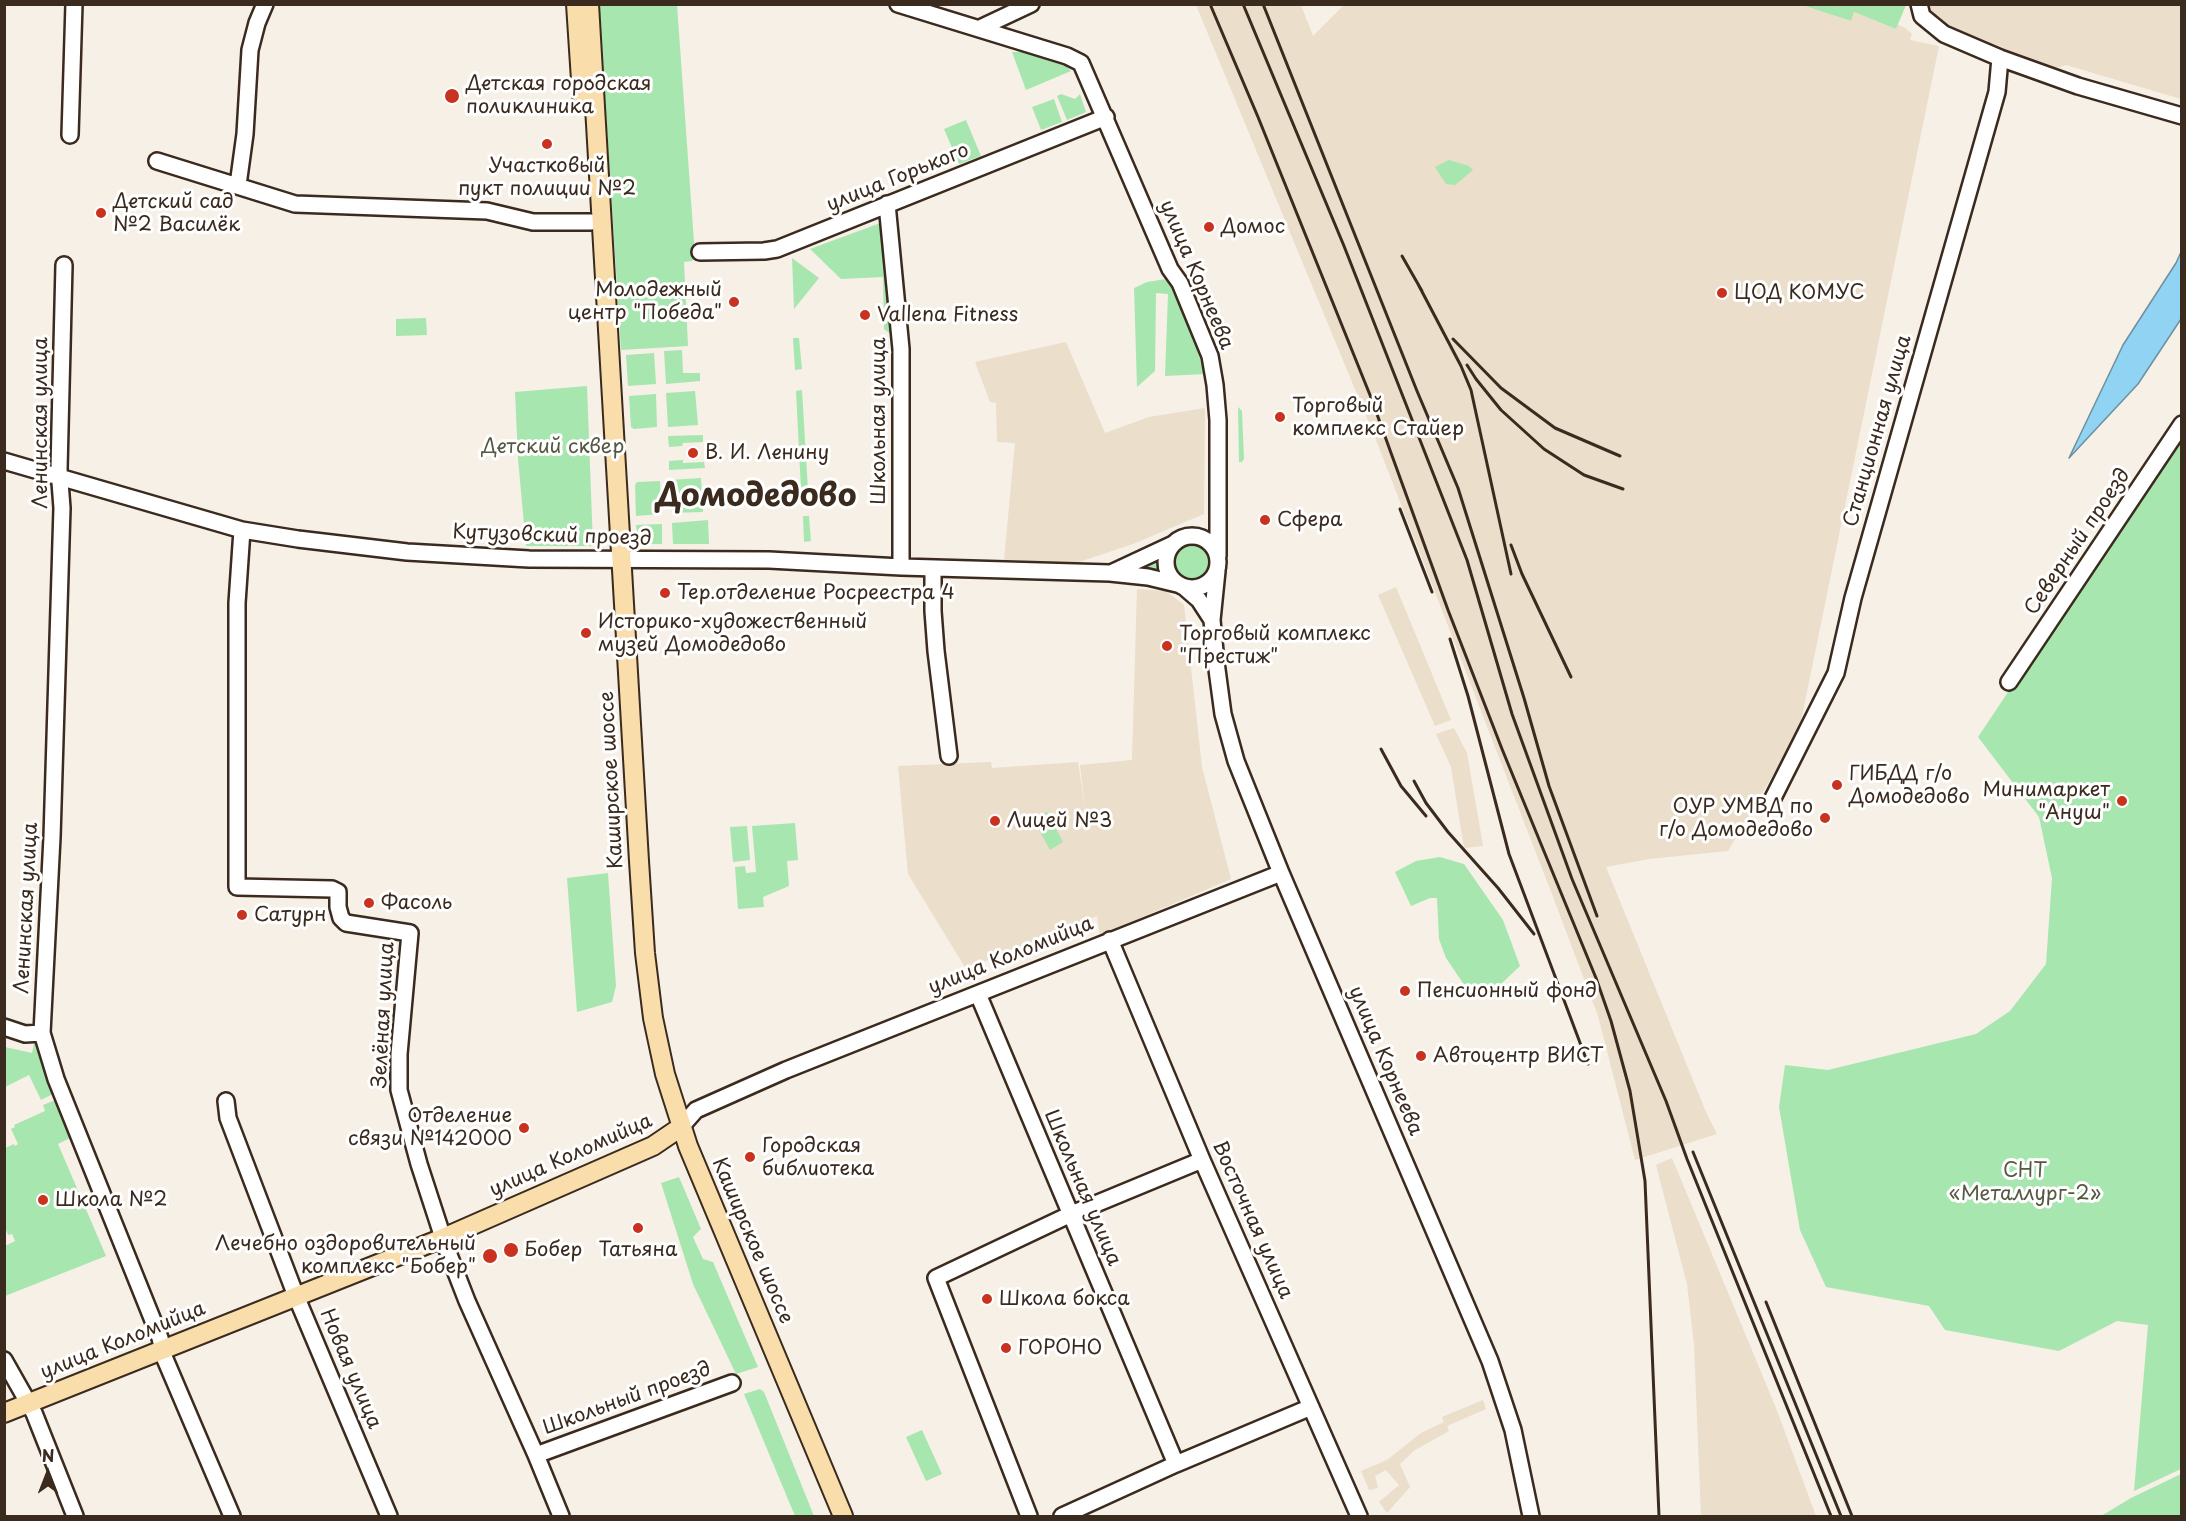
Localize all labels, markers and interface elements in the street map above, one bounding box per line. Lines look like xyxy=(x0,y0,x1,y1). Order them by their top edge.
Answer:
place label: Детская городская поликлиника xyxy=(466,72,652,119)
marker: Детская городская поликлиника xyxy=(443,87,461,105)
marker: Участковый пукт полиции №2 xyxy=(540,137,554,151)
street label: улица Горького xyxy=(823,138,973,218)
place label: Участковый пукт полиции №2 xyxy=(458,154,636,201)
place label: Детский сад №2 Василёк xyxy=(113,190,240,237)
street label: улица Корнеева xyxy=(1154,197,1238,353)
marker: Детский сад №2 Василёк xyxy=(94,206,108,220)
place label: Домос xyxy=(1221,215,1285,239)
marker: Домос xyxy=(1202,220,1216,234)
place label: Молодежный центр "Победа" xyxy=(568,278,722,325)
place label: ЦОД КОМУС xyxy=(1734,281,1865,305)
marker: ЦОД КОМУС xyxy=(1715,286,1729,300)
marker: Молодежный центр "Победа" xyxy=(727,295,741,309)
place label: Vallena Fitness xyxy=(877,303,1018,327)
marker: Vallena Fitness xyxy=(858,308,872,322)
street label: Станционная улица xyxy=(1839,332,1917,530)
street label: Ленинская улица xyxy=(29,337,53,509)
street label: Школьная улица xyxy=(867,337,891,505)
place label: Торговый комплекс Стайер xyxy=(1292,394,1464,441)
marker: Торговый комплекс Стайер xyxy=(1273,410,1287,424)
park label: Детский сквер xyxy=(482,435,624,459)
place label: В. И. Ленину xyxy=(705,441,829,465)
marker: В. И. Ленину xyxy=(686,446,700,460)
street label: Северный проезд xyxy=(2020,464,2136,620)
district label: Домодедово xyxy=(655,478,857,516)
place label: Сфера xyxy=(1277,508,1342,532)
marker: Сфера xyxy=(1258,513,1272,527)
street label: Кутузовский проезд xyxy=(452,521,652,551)
place label: Тер.отделение Росреестра 4 xyxy=(677,581,955,605)
marker: Тер.отделение Росреестра 4 xyxy=(658,586,672,600)
place label: Историко-художественный музей Домодедово xyxy=(598,610,867,657)
place label: Торговый комплекс "Престиж" xyxy=(1179,622,1371,669)
marker: Историко-художественный музей Домодедово xyxy=(579,626,593,640)
marker: Торговый комплекс "Престиж" xyxy=(1160,639,1174,653)
street label: Каширское шоссе xyxy=(595,691,629,869)
place label: ГИБДД г/о Домодедово xyxy=(1849,762,1970,809)
marker: ГИБДД г/о Домодедово xyxy=(1830,778,1844,792)
place label: Минимаркет "Ануш" xyxy=(1982,778,2110,825)
marker: Минимаркет "Ануш" xyxy=(2115,794,2129,808)
place label: ОУР УМВД по г/о Домодедово xyxy=(1659,795,1813,842)
place label: Лицей №3 xyxy=(1007,809,1112,833)
marker: ОУР УМВД по г/о Домодедово xyxy=(1818,811,1832,825)
marker: Лицей №3 xyxy=(988,814,1002,828)
street label: Ленинская улица xyxy=(11,822,43,994)
place label: Фасоль xyxy=(381,891,452,915)
marker: Фасоль xyxy=(362,896,376,910)
place label: Сатурн xyxy=(254,903,327,927)
marker: Сатурн xyxy=(235,908,249,922)
street label: улица Коломийца xyxy=(925,912,1097,1000)
street label: Зелёная улица xyxy=(368,941,400,1089)
place label: Пенсионный фонд xyxy=(1417,979,1597,1003)
street label: улица Корнеева xyxy=(1343,983,1427,1139)
marker: Пенсионный фонд xyxy=(1398,984,1412,998)
place label: Автоцентр ВИСТ xyxy=(1433,1044,1603,1068)
marker: Автоцентр ВИСТ xyxy=(1414,1049,1428,1063)
place label: Отделение связи №142000 xyxy=(348,1104,512,1151)
street label: Школьная улица xyxy=(1038,1106,1126,1270)
street label: улица Коломийца xyxy=(486,1109,656,1203)
marker: Отделение связи №142000 xyxy=(517,1121,531,1135)
place label: Городская библиотека xyxy=(762,1134,874,1181)
street label: Восточная улица xyxy=(1206,1137,1298,1303)
marker: Городская библиотека xyxy=(743,1150,757,1164)
street label: Каширское шоссе xyxy=(706,1154,798,1328)
park label: СНТ «Металлург-2» xyxy=(1949,1159,2101,1206)
place label: Школа №2 xyxy=(55,1188,167,1212)
marker: Школа №2 xyxy=(36,1193,50,1207)
marker: Татьяна xyxy=(631,1221,645,1235)
place label: Лечебно оздоровительный комплекс "Бобер" xyxy=(215,1232,476,1279)
place label: Бобер xyxy=(524,1238,582,1262)
place label: Татьяна xyxy=(599,1238,677,1262)
marker: Бобер xyxy=(502,1241,520,1259)
marker: Лечебно оздоровительный комплекс "Бобер" xyxy=(481,1247,499,1265)
place label: Школа бокса xyxy=(999,1287,1130,1311)
marker: Школа бокса xyxy=(980,1292,994,1306)
street label: улица Коломийца xyxy=(37,1297,209,1385)
street label: Новая улица xyxy=(314,1305,386,1433)
place label: ГОРОНО xyxy=(1018,1336,1102,1360)
marker: ГОРОНО xyxy=(999,1341,1013,1355)
street label: Школьный проезд xyxy=(540,1357,714,1441)
north arrow xyxy=(18,1443,78,1503)
text: N xyxy=(42,1443,54,1467)

